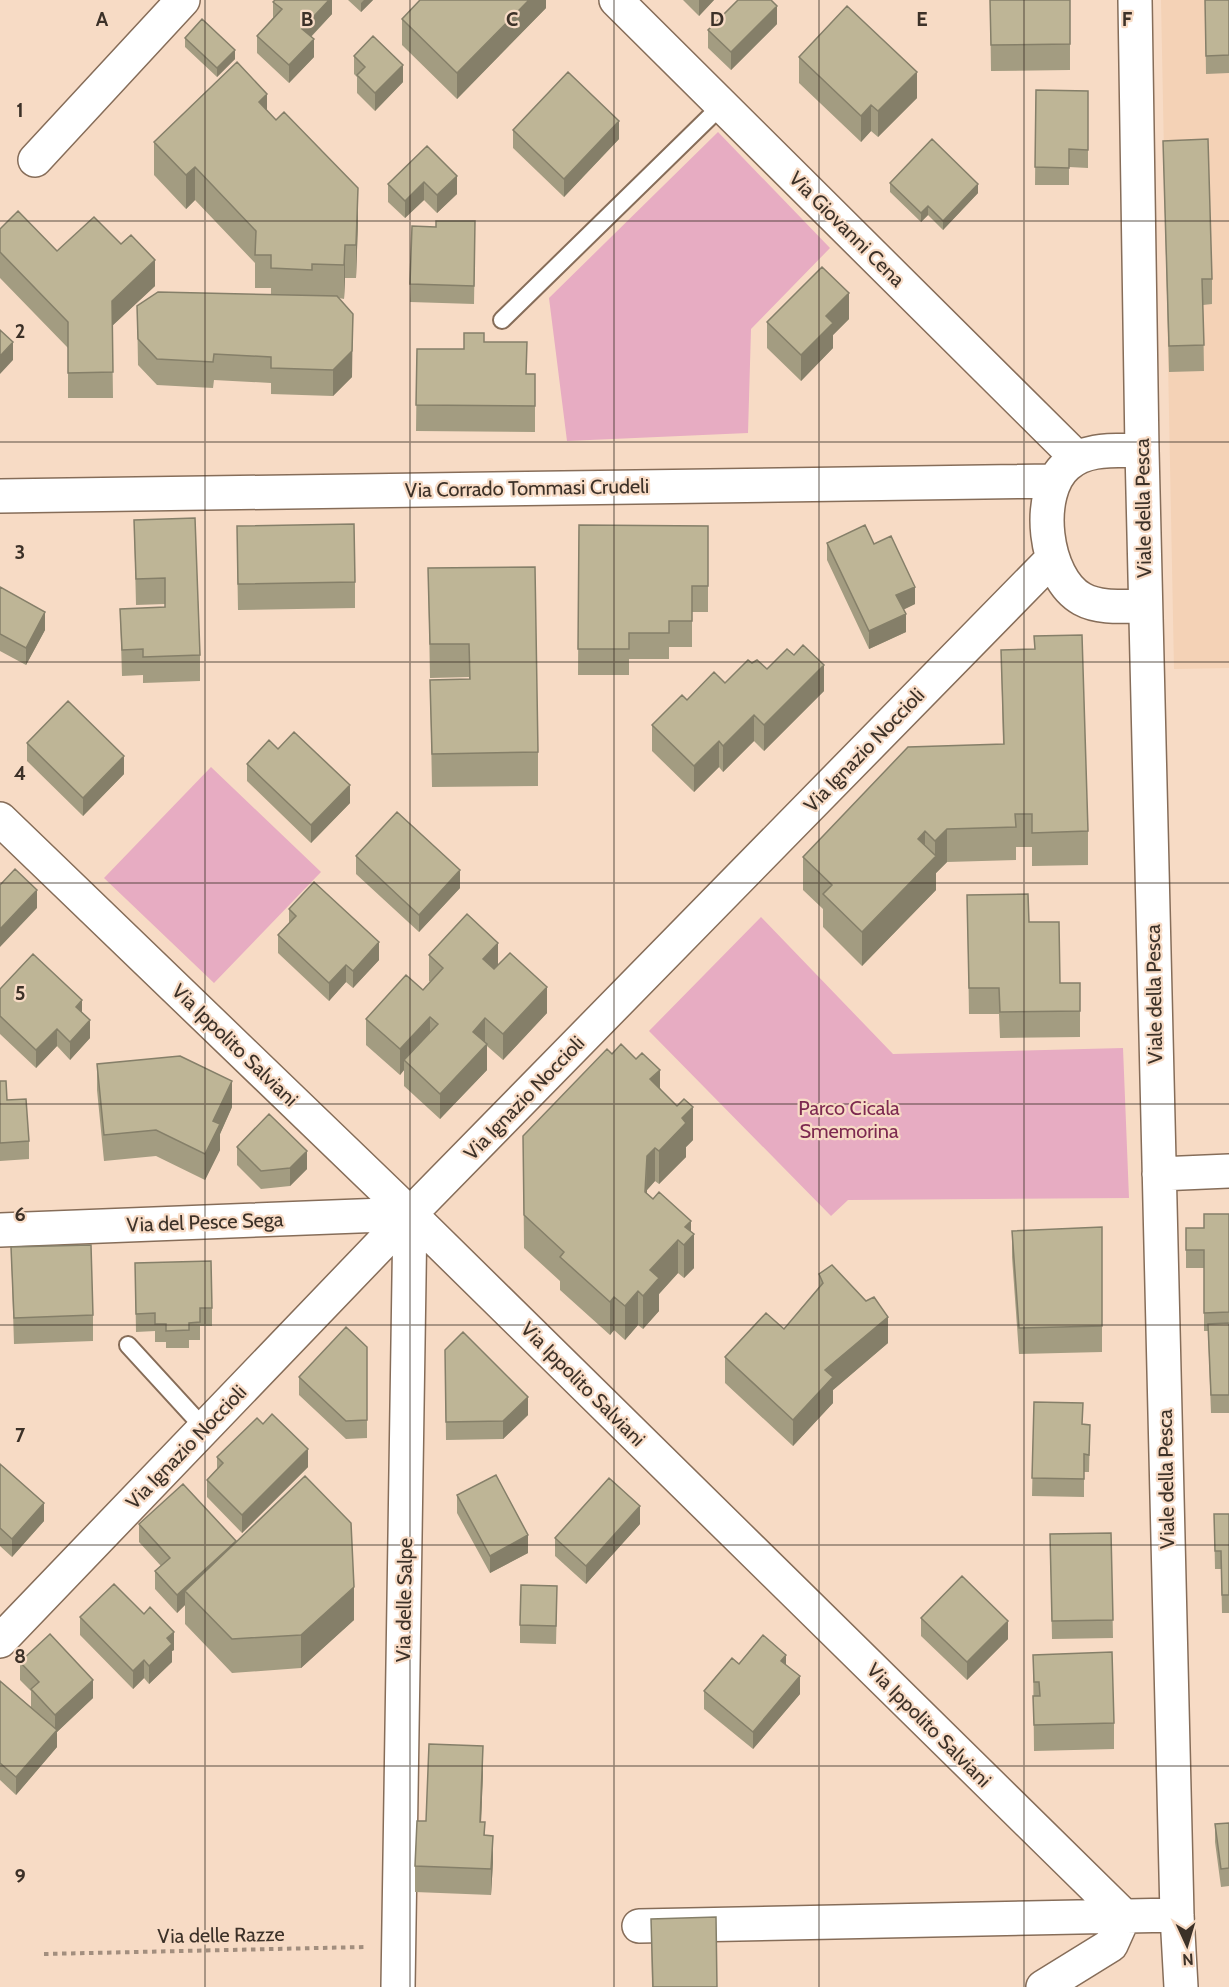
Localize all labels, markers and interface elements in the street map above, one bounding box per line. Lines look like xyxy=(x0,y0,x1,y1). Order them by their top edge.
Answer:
text: A xyxy=(96,7,109,31)
text: B xyxy=(301,7,313,31)
text: C xyxy=(506,7,518,31)
text: D xyxy=(710,7,724,31)
text: E xyxy=(916,7,928,31)
text: F xyxy=(1122,7,1133,31)
text: 1 xyxy=(16,98,24,122)
street label: Via Giovanni Cena xyxy=(784,166,910,292)
text: 2 xyxy=(15,319,25,343)
street label: Viale della Pesca xyxy=(1130,438,1156,578)
street label: Via Corrado Tommasi Crudeli xyxy=(405,474,649,502)
text: 3 xyxy=(15,540,25,564)
street label: Via Ignazio Noccioli xyxy=(799,683,929,817)
text: 4 xyxy=(14,761,26,785)
street label: Viale della Pesca xyxy=(1141,924,1167,1064)
street label: Via Ippolito Salviani xyxy=(167,979,303,1111)
text: 5 xyxy=(15,981,25,1005)
street label: Via Ignazio Noccioli xyxy=(459,1031,589,1165)
park label: Parco Cicala Smemorina xyxy=(798,1096,900,1143)
text: 6 xyxy=(14,1202,26,1226)
street label: Via del Pesce Sega xyxy=(126,1207,284,1237)
street label: Via Ippolito Salviani xyxy=(516,1317,650,1451)
street label: Via Ignazio Noccioli xyxy=(121,1380,251,1514)
street label: Viale della Pesca xyxy=(1153,1409,1179,1549)
text: 7 xyxy=(15,1423,26,1447)
street label: Via delle Salpe xyxy=(391,1538,417,1662)
text: 8 xyxy=(14,1644,26,1668)
street label: Via Ippolito Salviani xyxy=(862,1658,996,1792)
text: 9 xyxy=(14,1864,26,1888)
north arrow xyxy=(1157,1915,1217,1975)
street label: Via delle Razze xyxy=(157,1922,285,1948)
text: N xyxy=(1182,1950,1194,1969)

